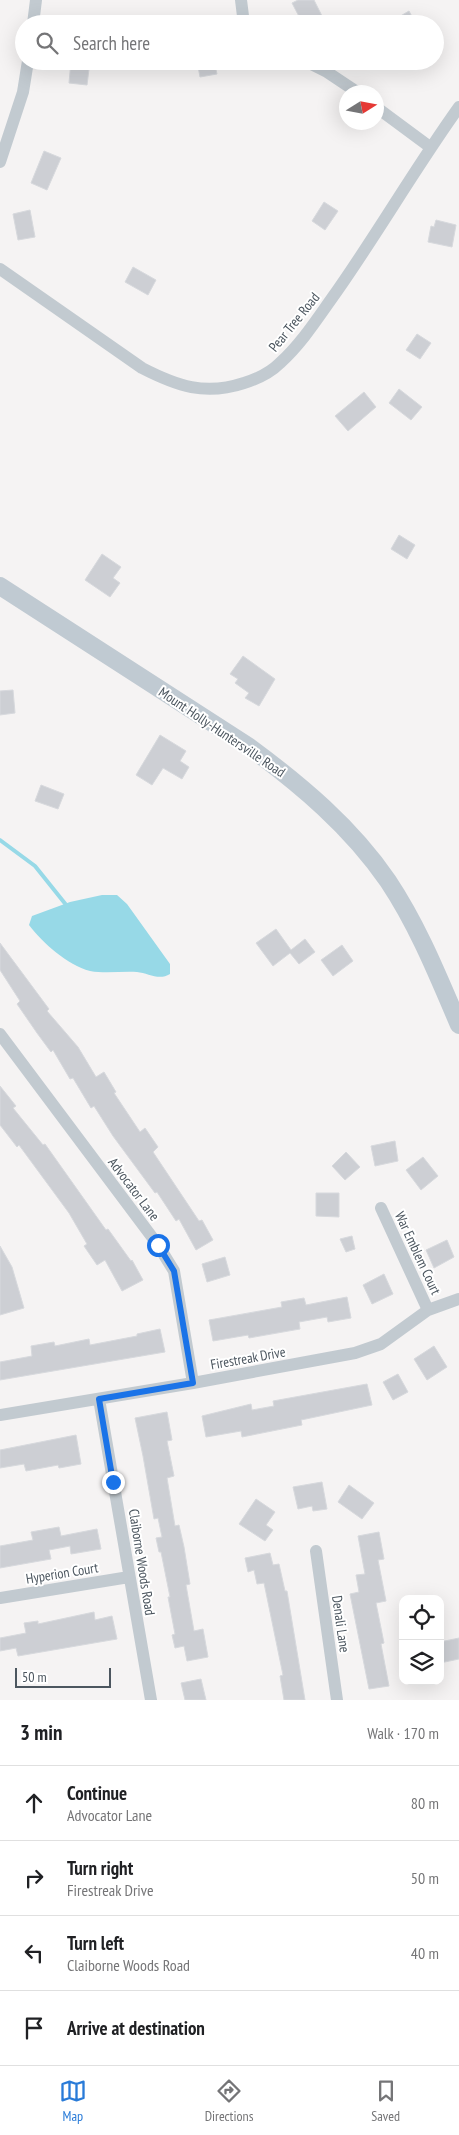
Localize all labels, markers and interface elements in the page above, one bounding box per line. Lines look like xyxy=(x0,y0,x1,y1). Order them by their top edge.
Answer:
search box xyxy=(15,15,444,70)
icon: search xyxy=(33,29,61,57)
text: Search here xyxy=(73,31,150,55)
north arrow xyxy=(339,85,384,130)
street label: Pear Tree Road xyxy=(265,289,323,355)
street label: Mount Holly-Huntersville Road xyxy=(155,683,289,781)
street label: Advocator Lane xyxy=(104,1154,164,1224)
street label: War Emblem Court xyxy=(391,1208,445,1298)
route start xyxy=(147,1234,170,1257)
street label: Firestreak Drive xyxy=(209,1343,287,1373)
route end xyxy=(102,1471,125,1494)
street label: Claiborne Woods Road xyxy=(125,1507,159,1617)
street label: Hyperion Court xyxy=(25,1558,100,1588)
street label: Denali Lane xyxy=(328,1594,354,1654)
map controls xyxy=(399,1595,444,1685)
button: locate xyxy=(399,1595,444,1640)
button: layers xyxy=(399,1640,444,1685)
scale bar xyxy=(15,1665,111,1688)
text: 50 m xyxy=(22,1668,47,1686)
text: 3 min xyxy=(20,1719,62,1746)
text: Walk · 170 m xyxy=(367,1723,439,1743)
text: Continue xyxy=(67,1781,127,1805)
icon: ahead xyxy=(20,1789,48,1817)
text: 80 m xyxy=(411,1793,439,1813)
text: Advocator Lane xyxy=(67,1805,152,1825)
text: Turn right xyxy=(67,1856,133,1880)
icon: right xyxy=(20,1864,48,1892)
text: 50 m xyxy=(411,1868,439,1888)
text: Firestreak Drive xyxy=(67,1880,154,1900)
text: Turn left xyxy=(67,1931,124,1955)
icon: left xyxy=(20,1939,48,1967)
text: 40 m xyxy=(411,1943,439,1963)
text: Claiborne Woods Road xyxy=(67,1955,190,1975)
icon: arrive xyxy=(20,2014,48,2042)
text: Arrive at destination xyxy=(67,2016,205,2040)
tab: Map xyxy=(59,2077,87,2125)
tab: Directions xyxy=(205,2077,253,2125)
tab: Saved xyxy=(371,2077,400,2125)

